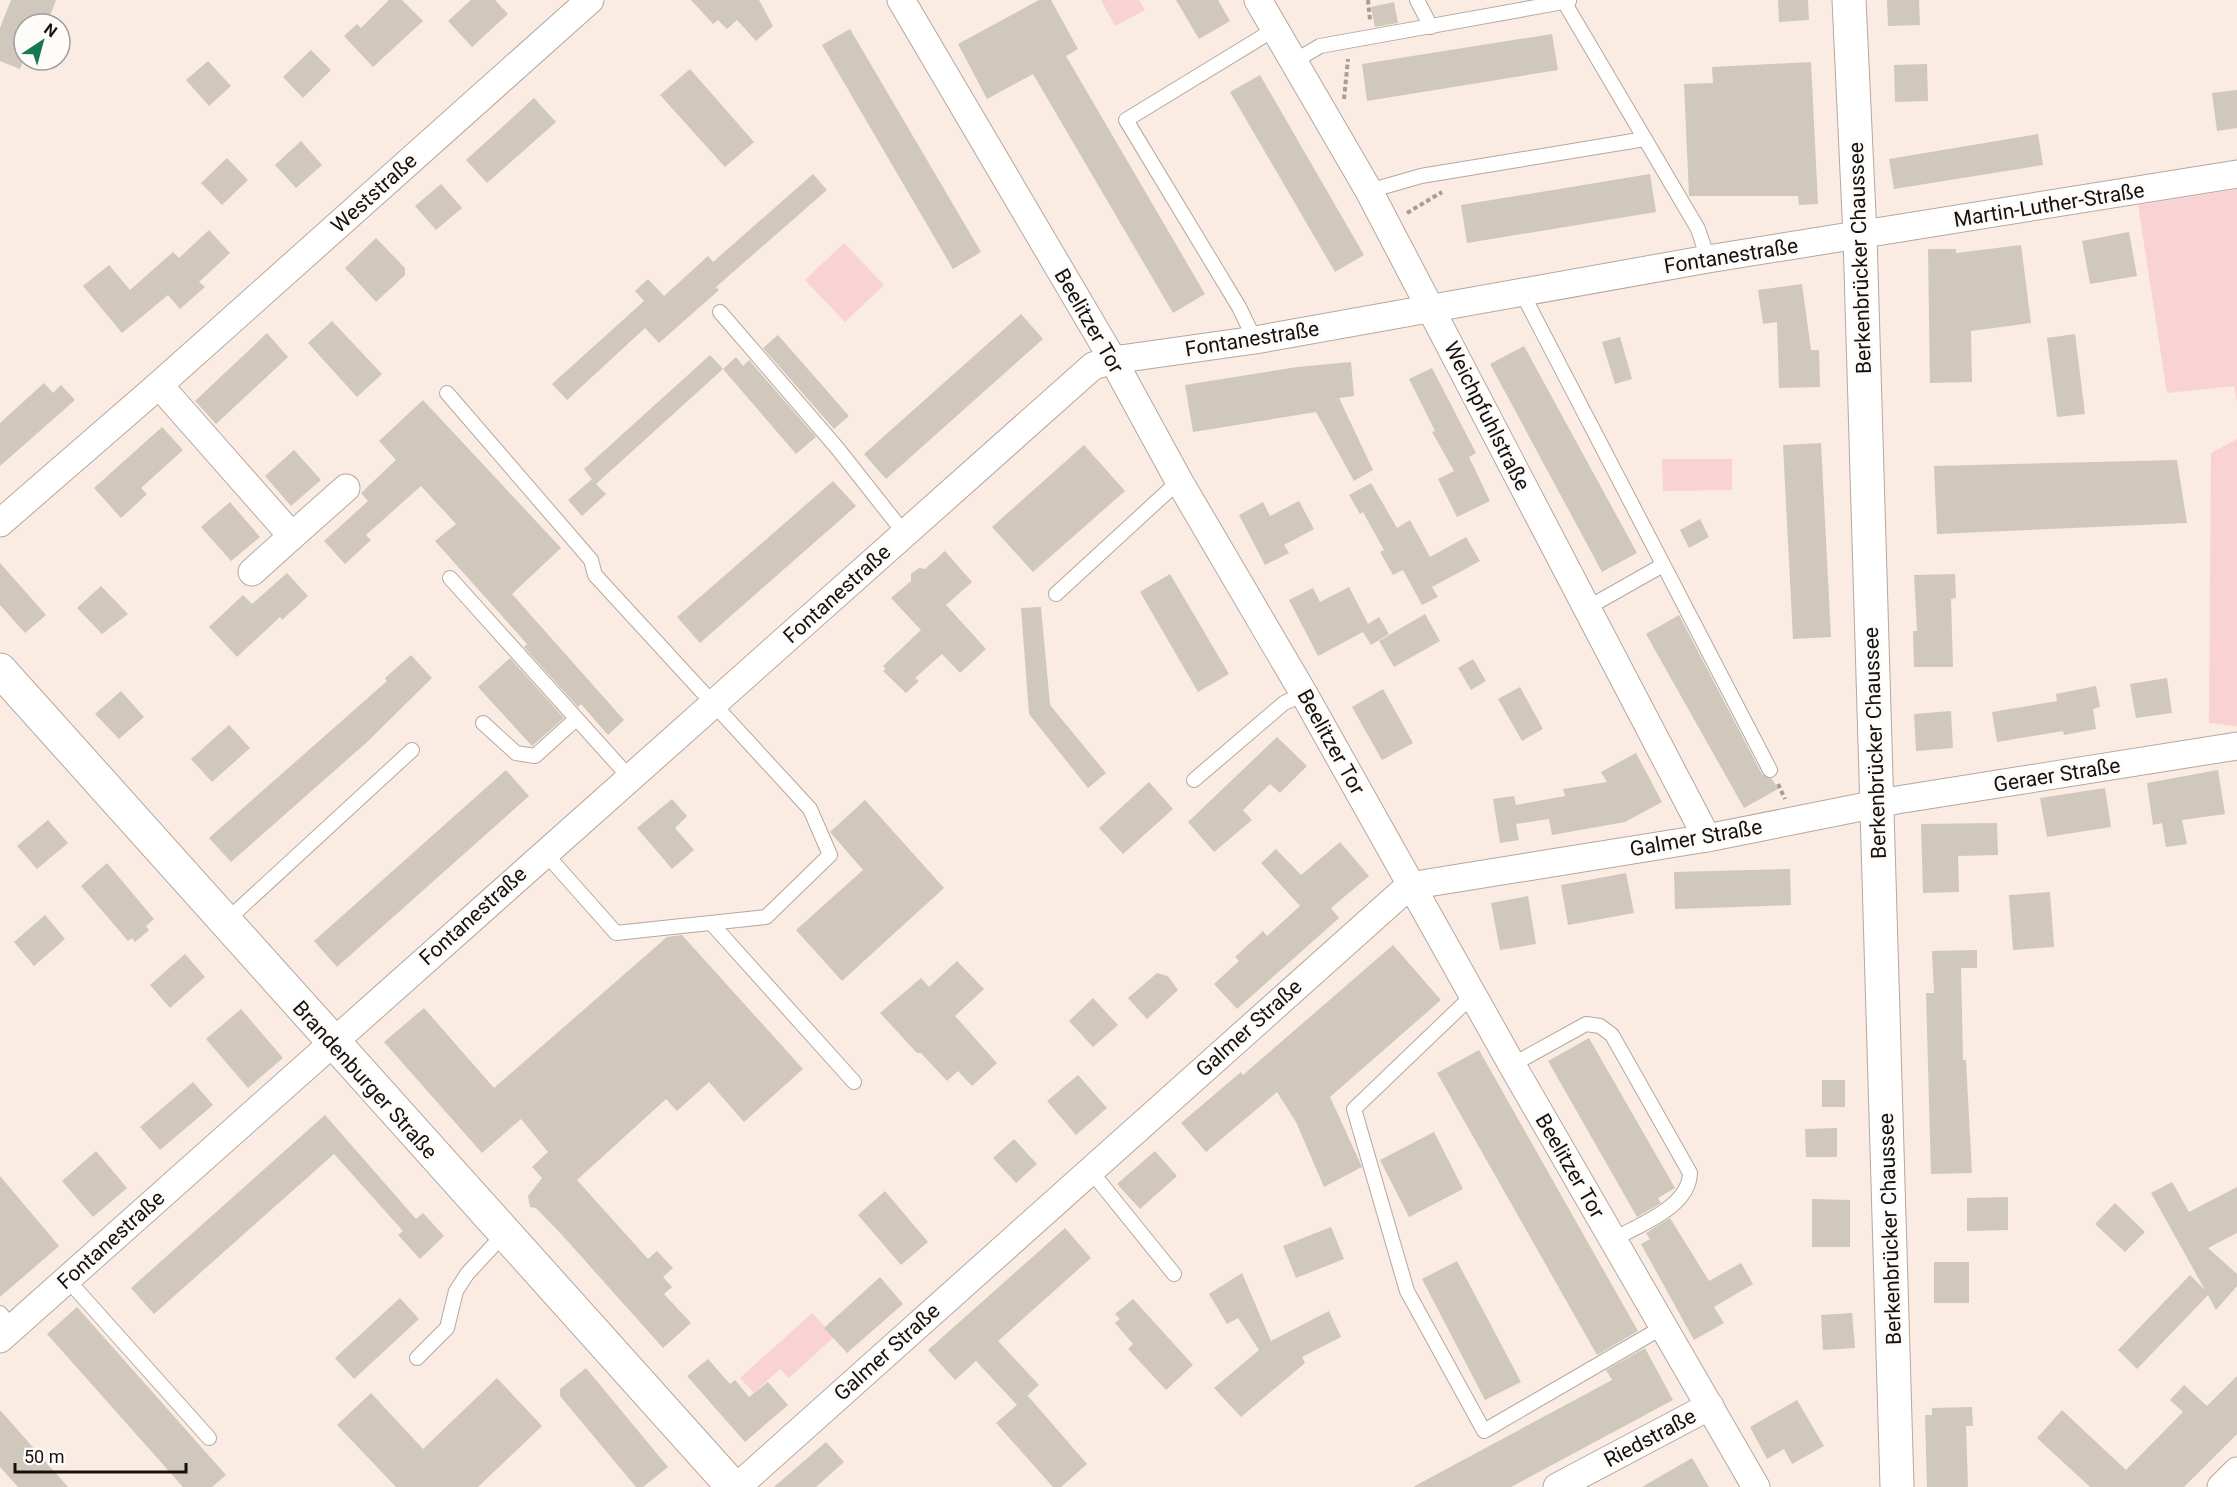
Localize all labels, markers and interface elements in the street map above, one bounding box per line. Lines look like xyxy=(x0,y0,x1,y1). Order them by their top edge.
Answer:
north arrow xyxy=(12,12,72,72)
text: N xyxy=(40,19,61,41)
street label: Berkenbrücker Chaussee xyxy=(1844,142,1876,374)
street label: Weststraße xyxy=(326,148,422,238)
street label: Martin-Luther-Straße xyxy=(1952,178,2146,232)
street label: Fontanestraße xyxy=(1662,234,1800,278)
street label: Beelitzer Tor xyxy=(1050,265,1128,377)
street label: Fontanestraße xyxy=(1183,317,1321,361)
street label: Weichpfuhlstraße xyxy=(1439,338,1535,494)
street label: Fontanestraße xyxy=(779,540,895,648)
street label: Berkenbrücker Chaussee xyxy=(1859,627,1891,859)
street label: Beelitzer Tor xyxy=(1292,685,1370,799)
street label: Geraer Straße xyxy=(1992,753,2122,797)
street label: Galmer Straße xyxy=(1628,815,1764,861)
street label: Fontanestraße xyxy=(415,862,531,970)
street label: Galmer Straße xyxy=(1191,974,1307,1082)
street label: Brandenburger Straße xyxy=(288,996,442,1164)
street label: Beelitzer Tor xyxy=(1531,1110,1609,1222)
street label: Berkenbrücker Chaussee xyxy=(1874,1113,1906,1345)
street label: Fontanestraße xyxy=(53,1186,169,1294)
street label: Galmer Straße xyxy=(829,1298,945,1406)
street label: Riedstraße xyxy=(1600,1404,1700,1472)
scale bar xyxy=(15,1436,186,1474)
text: 50 m xyxy=(24,1446,64,1467)

